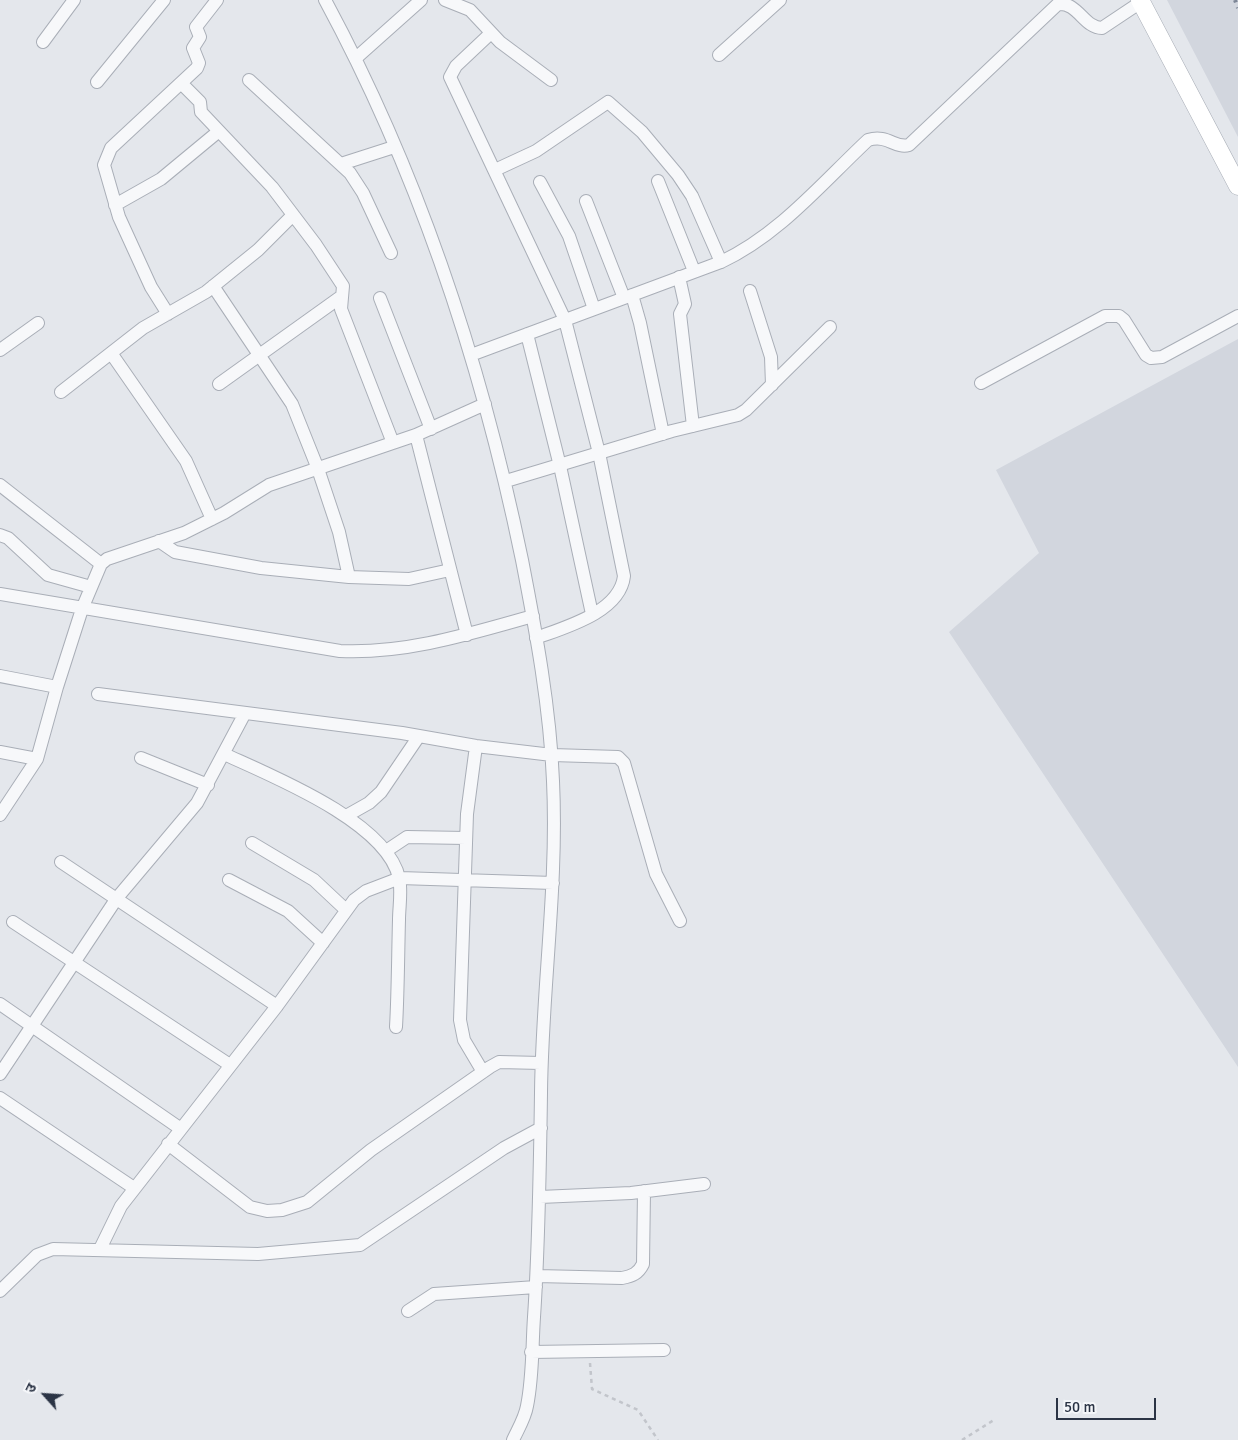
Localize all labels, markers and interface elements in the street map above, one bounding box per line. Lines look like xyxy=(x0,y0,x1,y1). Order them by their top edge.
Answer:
north arrow xyxy=(20,1370,70,1420)
text: उ xyxy=(22,1381,41,1396)
scale bar xyxy=(1058,1388,1158,1420)
text: 50 m xyxy=(1064,1398,1095,1416)

